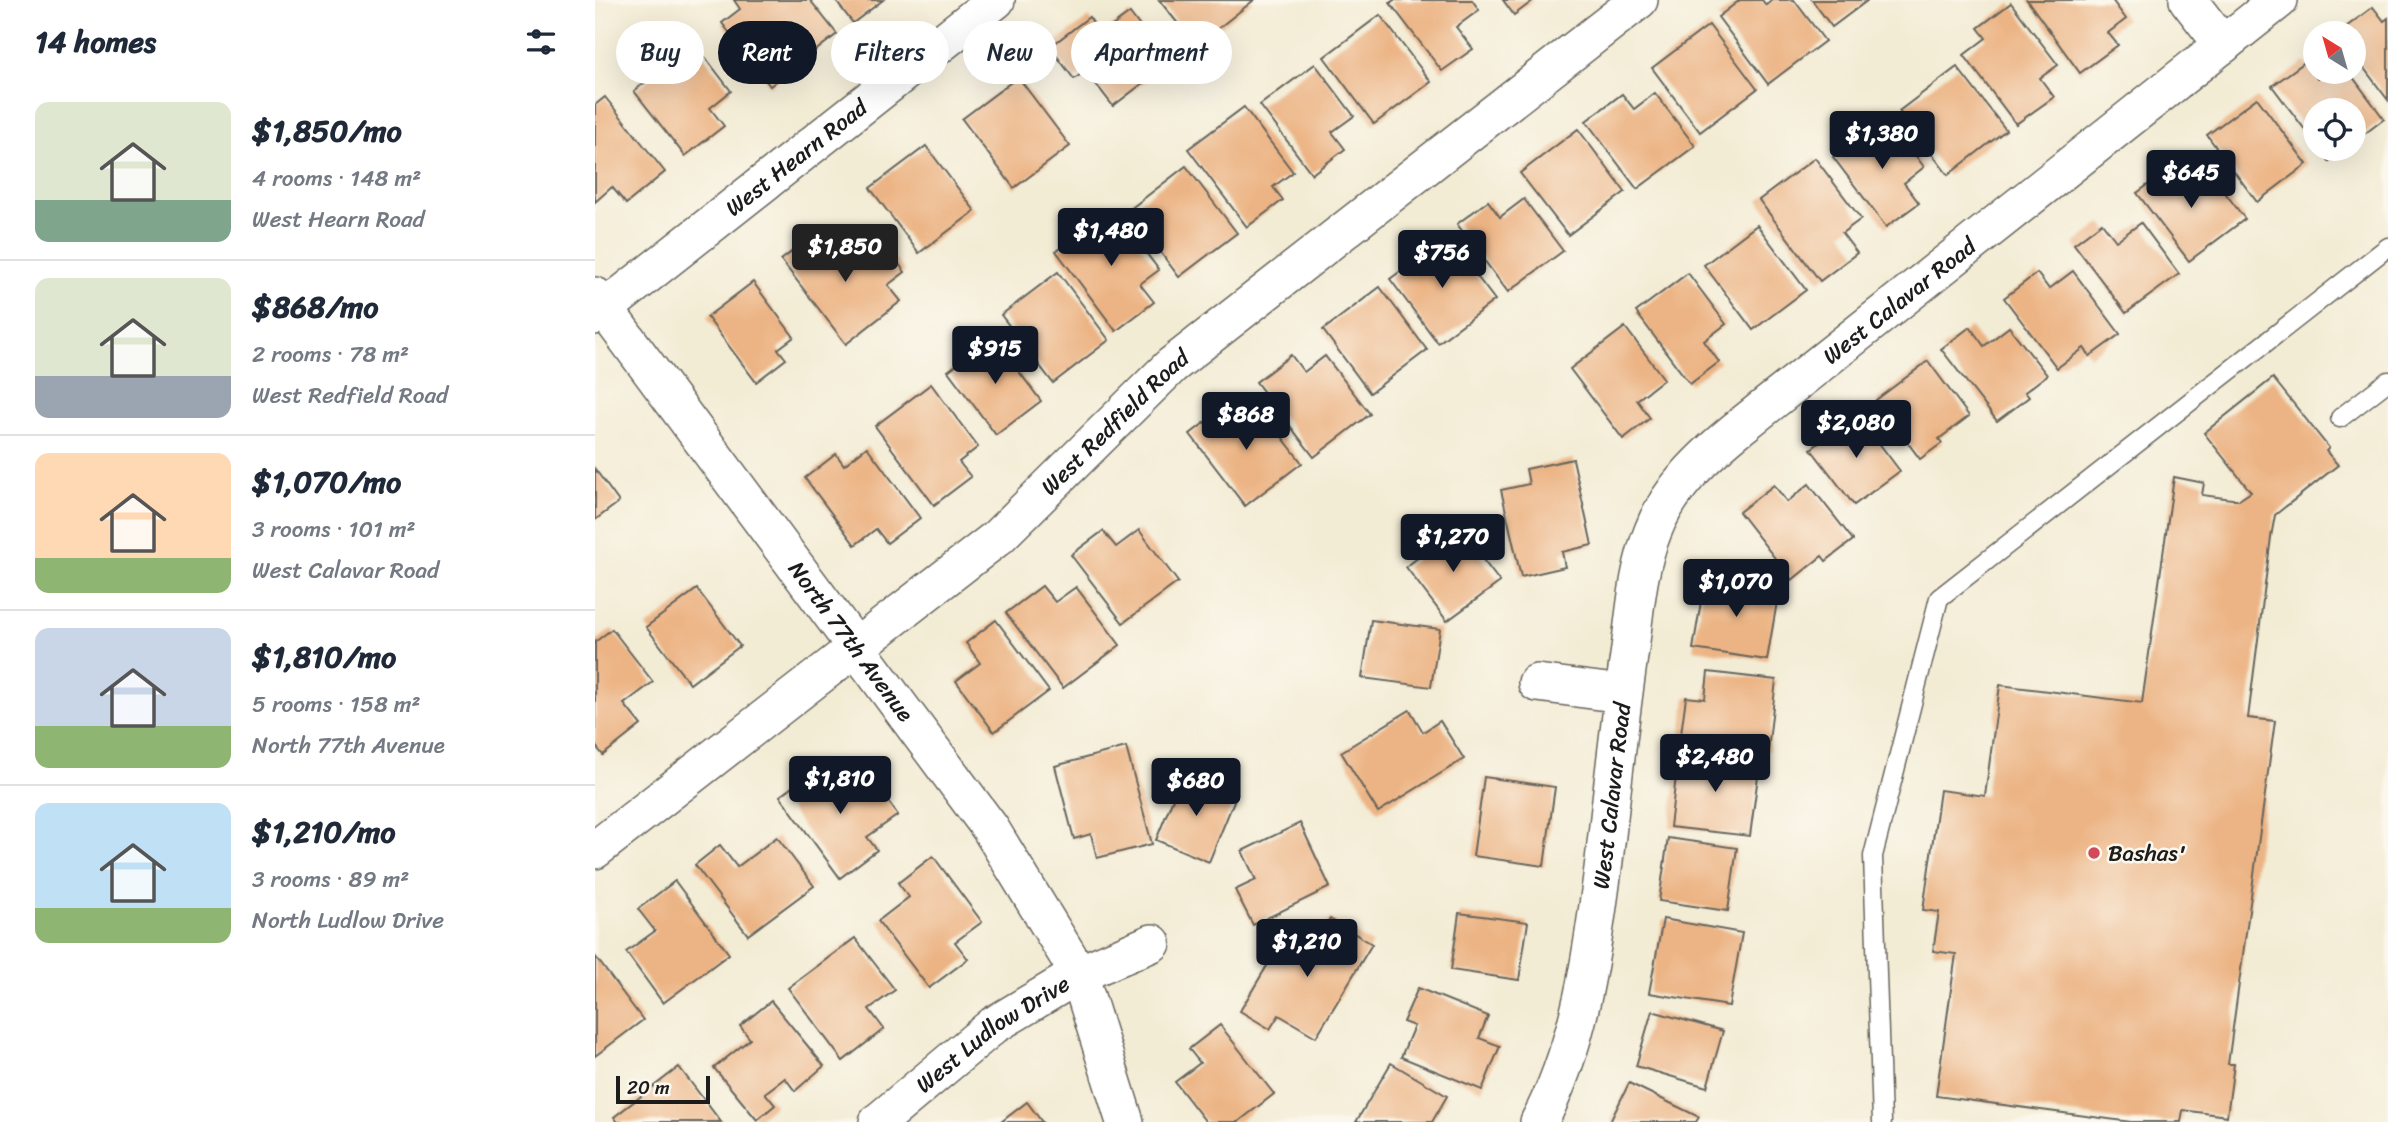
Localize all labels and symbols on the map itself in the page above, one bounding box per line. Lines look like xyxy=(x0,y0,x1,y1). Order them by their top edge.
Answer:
north arrow xyxy=(2303,21,2366,84)
street label: West Hearn Road xyxy=(716,87,878,228)
pin: $1,380 xyxy=(1825,111,1939,171)
pin: $645 xyxy=(2150,150,2232,210)
pin: $1,480 xyxy=(1054,208,1168,268)
pin: $1,850 xyxy=(788,224,902,284)
street label: West Calavar Road xyxy=(1813,226,1987,375)
pin: $756 xyxy=(1401,230,1483,290)
pin: $915 xyxy=(954,326,1036,386)
street label: West Redfield Road xyxy=(1031,338,1200,506)
pin: $868 xyxy=(1205,392,1287,452)
pin: $2,080 xyxy=(1799,400,1913,460)
pin: $1,270 xyxy=(1396,514,1510,574)
street label: North 77th Avenue xyxy=(777,552,925,731)
pin: $1,070 xyxy=(1679,560,1793,619)
street label: West Calavar Road xyxy=(1581,699,1644,891)
pin: $2,480 xyxy=(1658,734,1772,794)
pin: $1,810 xyxy=(783,756,897,816)
pin: $680 xyxy=(1155,758,1237,818)
place label: Bashas' xyxy=(2108,833,2186,874)
marker: Bashas' xyxy=(2086,845,2102,861)
pin: $1,210 xyxy=(1250,920,1364,979)
street label: West Ludlow Drive xyxy=(906,964,1078,1104)
scale bar xyxy=(616,1073,711,1105)

